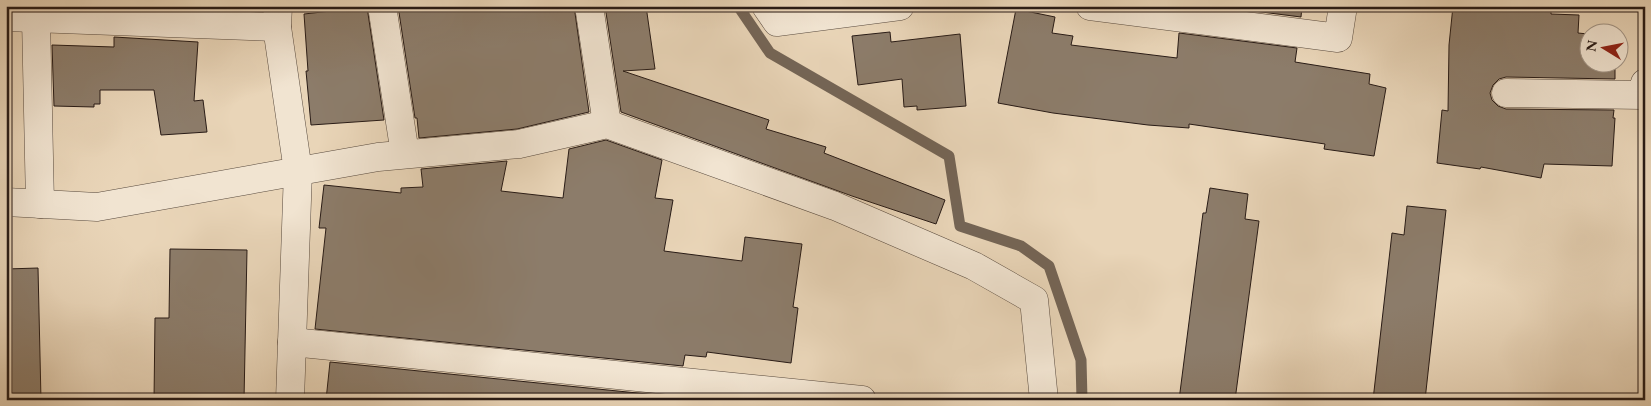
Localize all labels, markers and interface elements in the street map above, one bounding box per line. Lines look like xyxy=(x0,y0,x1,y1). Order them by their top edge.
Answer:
north arrow xyxy=(1578,22,1628,72)
text: N xyxy=(1581,38,1601,53)

